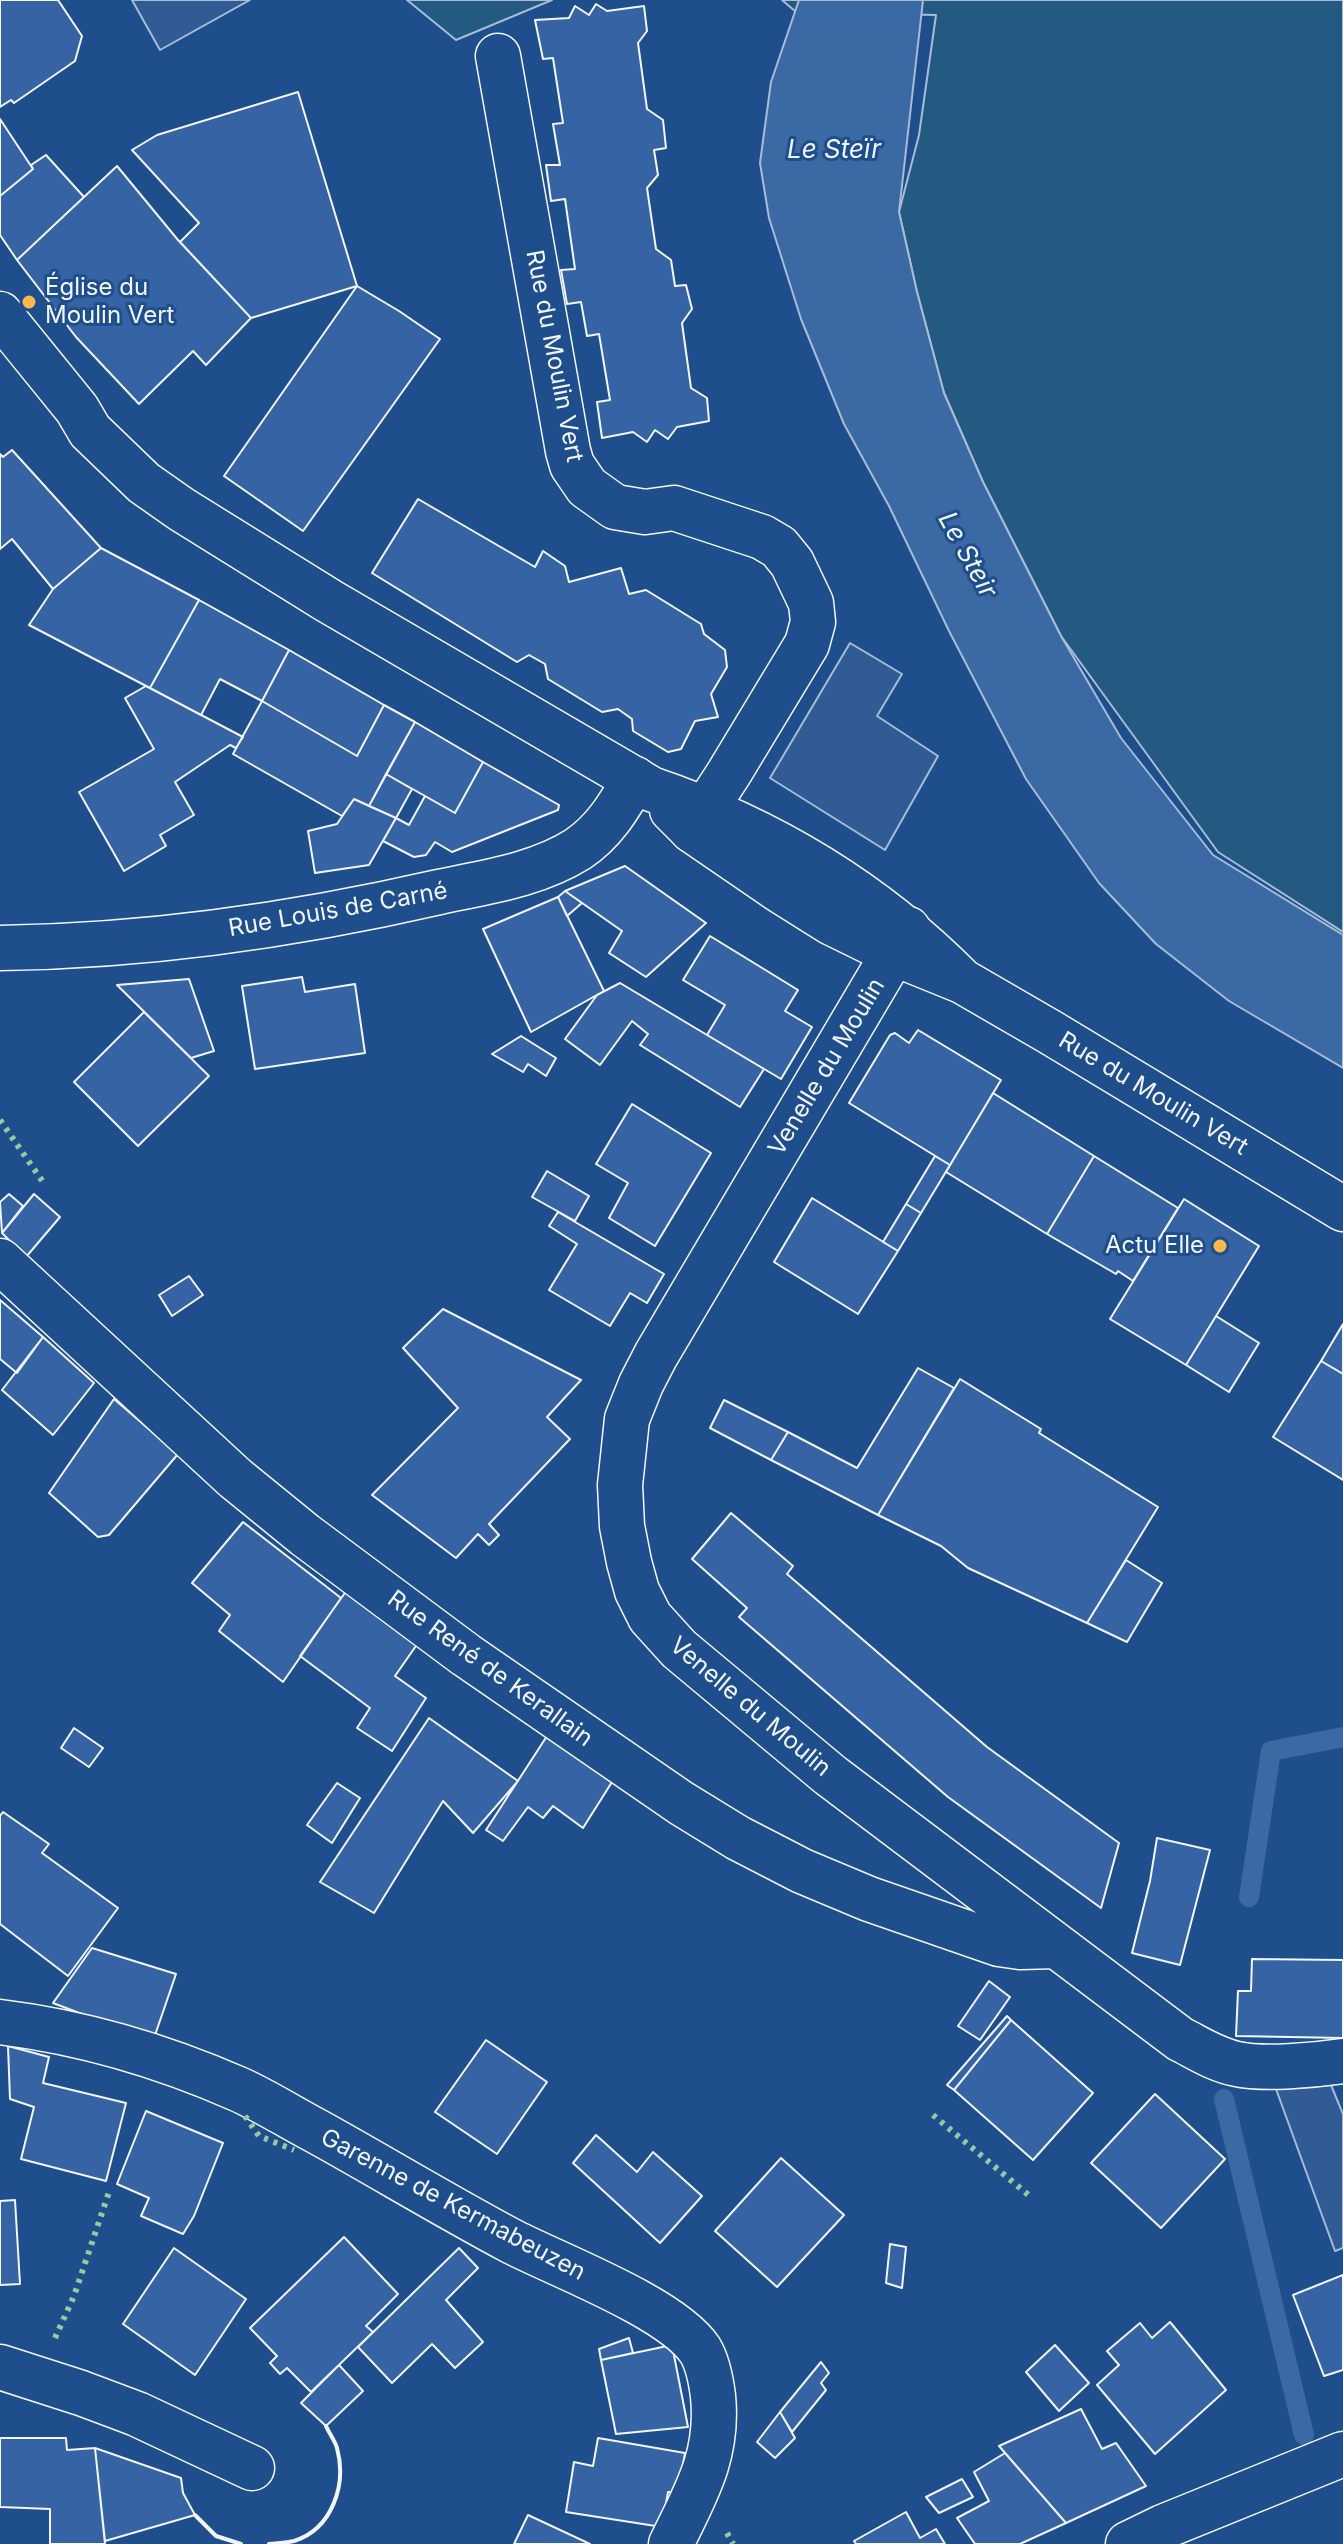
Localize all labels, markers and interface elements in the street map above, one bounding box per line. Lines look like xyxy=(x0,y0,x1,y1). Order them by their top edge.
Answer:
water label: Le Steïr xyxy=(787,134,881,166)
street label: Rue du Moulin Vert xyxy=(519,248,589,464)
place label: Église du Moulin Vert xyxy=(45,274,174,330)
marker: Église du Moulin Vert xyxy=(20,293,38,311)
water label: Le Steir xyxy=(931,507,1003,603)
street label: Rue Louis de Carné xyxy=(226,877,450,943)
street label: Venelle du Moulin xyxy=(763,973,891,1161)
street label: Rue du Moulin Vert xyxy=(1053,1026,1253,1162)
place label: Actu Elle xyxy=(1105,1232,1204,1260)
marker: Actu Elle xyxy=(1211,1237,1229,1255)
street label: Rue René de Kerallain xyxy=(382,1585,598,1753)
street label: Venelle du Moulin xyxy=(664,1631,836,1783)
street label: Garenne de Kermabeuzen xyxy=(316,2123,590,2287)

